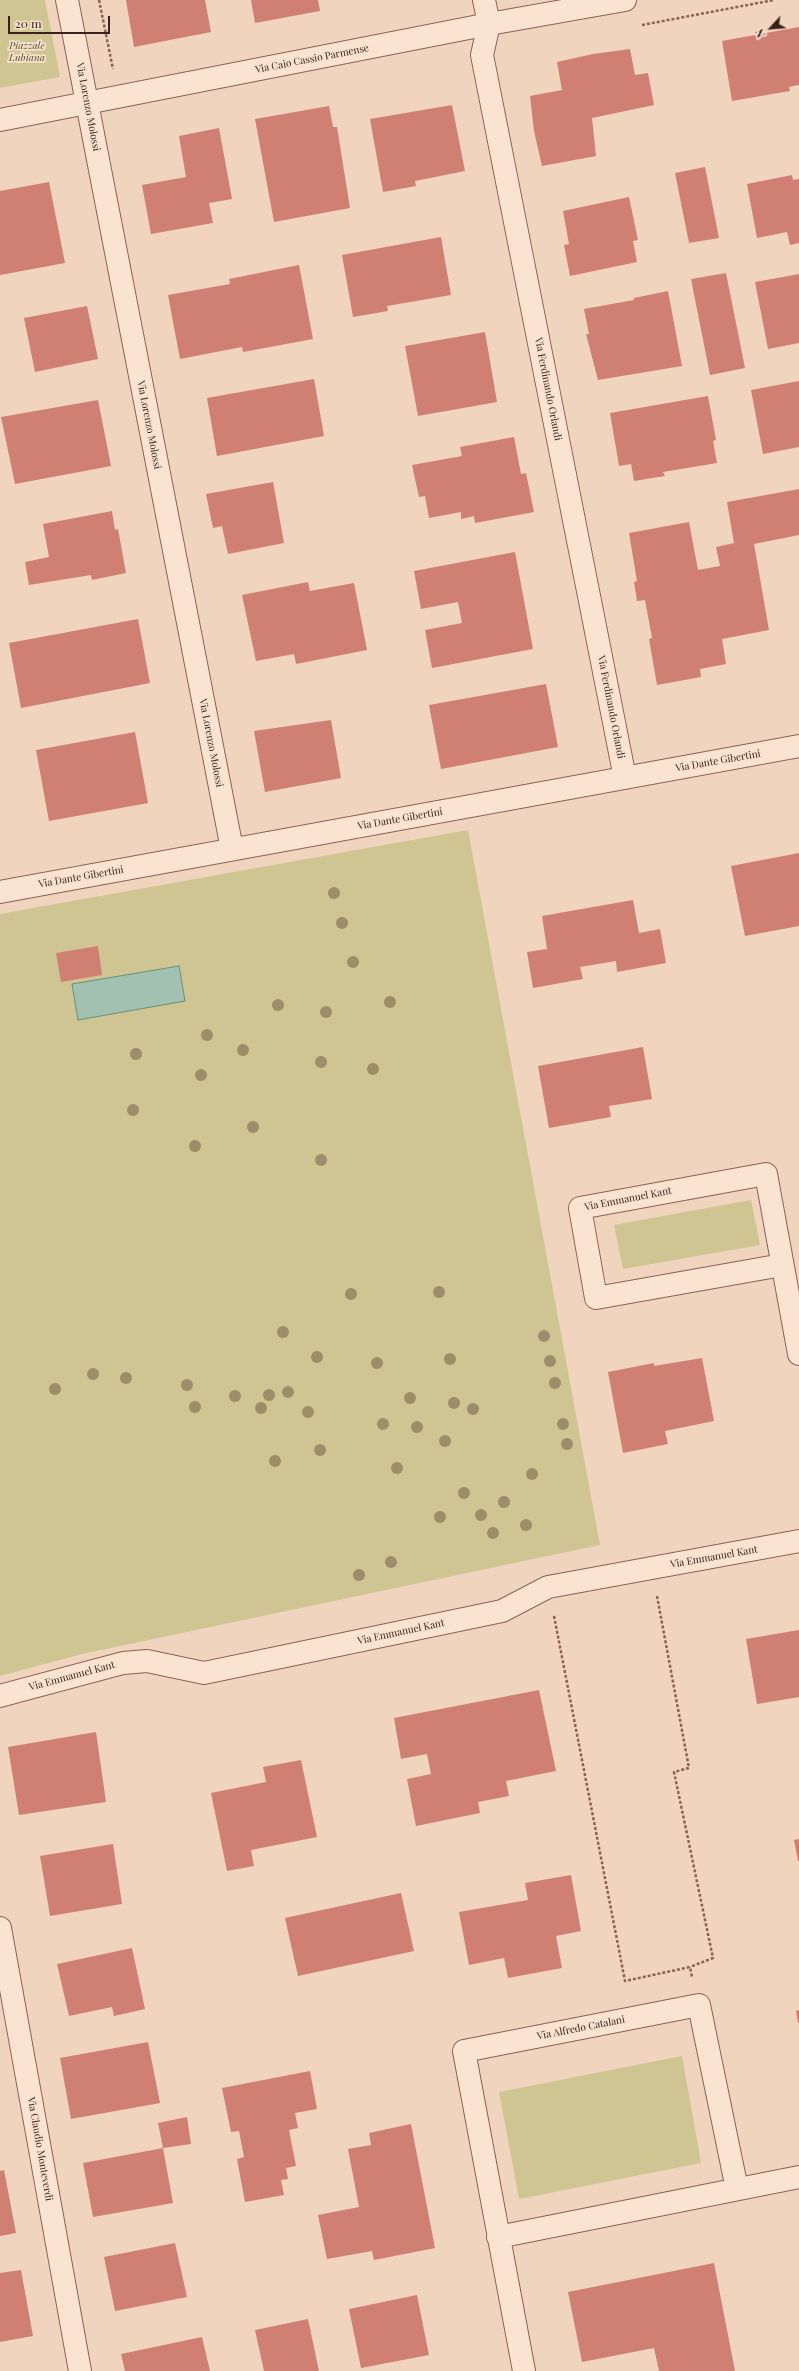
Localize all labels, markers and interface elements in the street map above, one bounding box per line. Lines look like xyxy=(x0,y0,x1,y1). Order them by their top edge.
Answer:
scale bar xyxy=(10,8,112,34)
north arrow xyxy=(751,8,791,48)
text: 20 m xyxy=(15,15,42,31)
text: N xyxy=(751,27,768,40)
park label: Piazzale Lubiana xyxy=(9,40,45,64)
street label: Via Caio Cassio Parmense xyxy=(254,42,370,76)
street label: Via Lorenzo Molossi xyxy=(74,62,102,152)
street label: Via Ferdinando Orlandi xyxy=(532,336,564,442)
street label: Via Lorenzo Molossi xyxy=(135,380,163,470)
street label: Via Ferdinando Orlandi xyxy=(595,654,627,760)
street label: Via Lorenzo Molossi xyxy=(197,698,225,788)
street label: Via Dante Gibertini xyxy=(675,748,761,774)
street label: Via Dante Gibertini xyxy=(357,806,443,832)
street label: Via Dante Gibertini xyxy=(38,864,124,890)
street label: Via Emmanuel Kant xyxy=(583,1185,673,1213)
street label: Via Emmanuel Kant xyxy=(669,1543,759,1571)
street label: Via Emmanuel Kant xyxy=(356,1617,446,1647)
street label: Via Emmanuel Kant xyxy=(28,1659,116,1693)
street label: Via Alfredo Catalani xyxy=(536,2014,626,2042)
street label: Via Claudio Monteverdi xyxy=(25,2096,55,2202)

